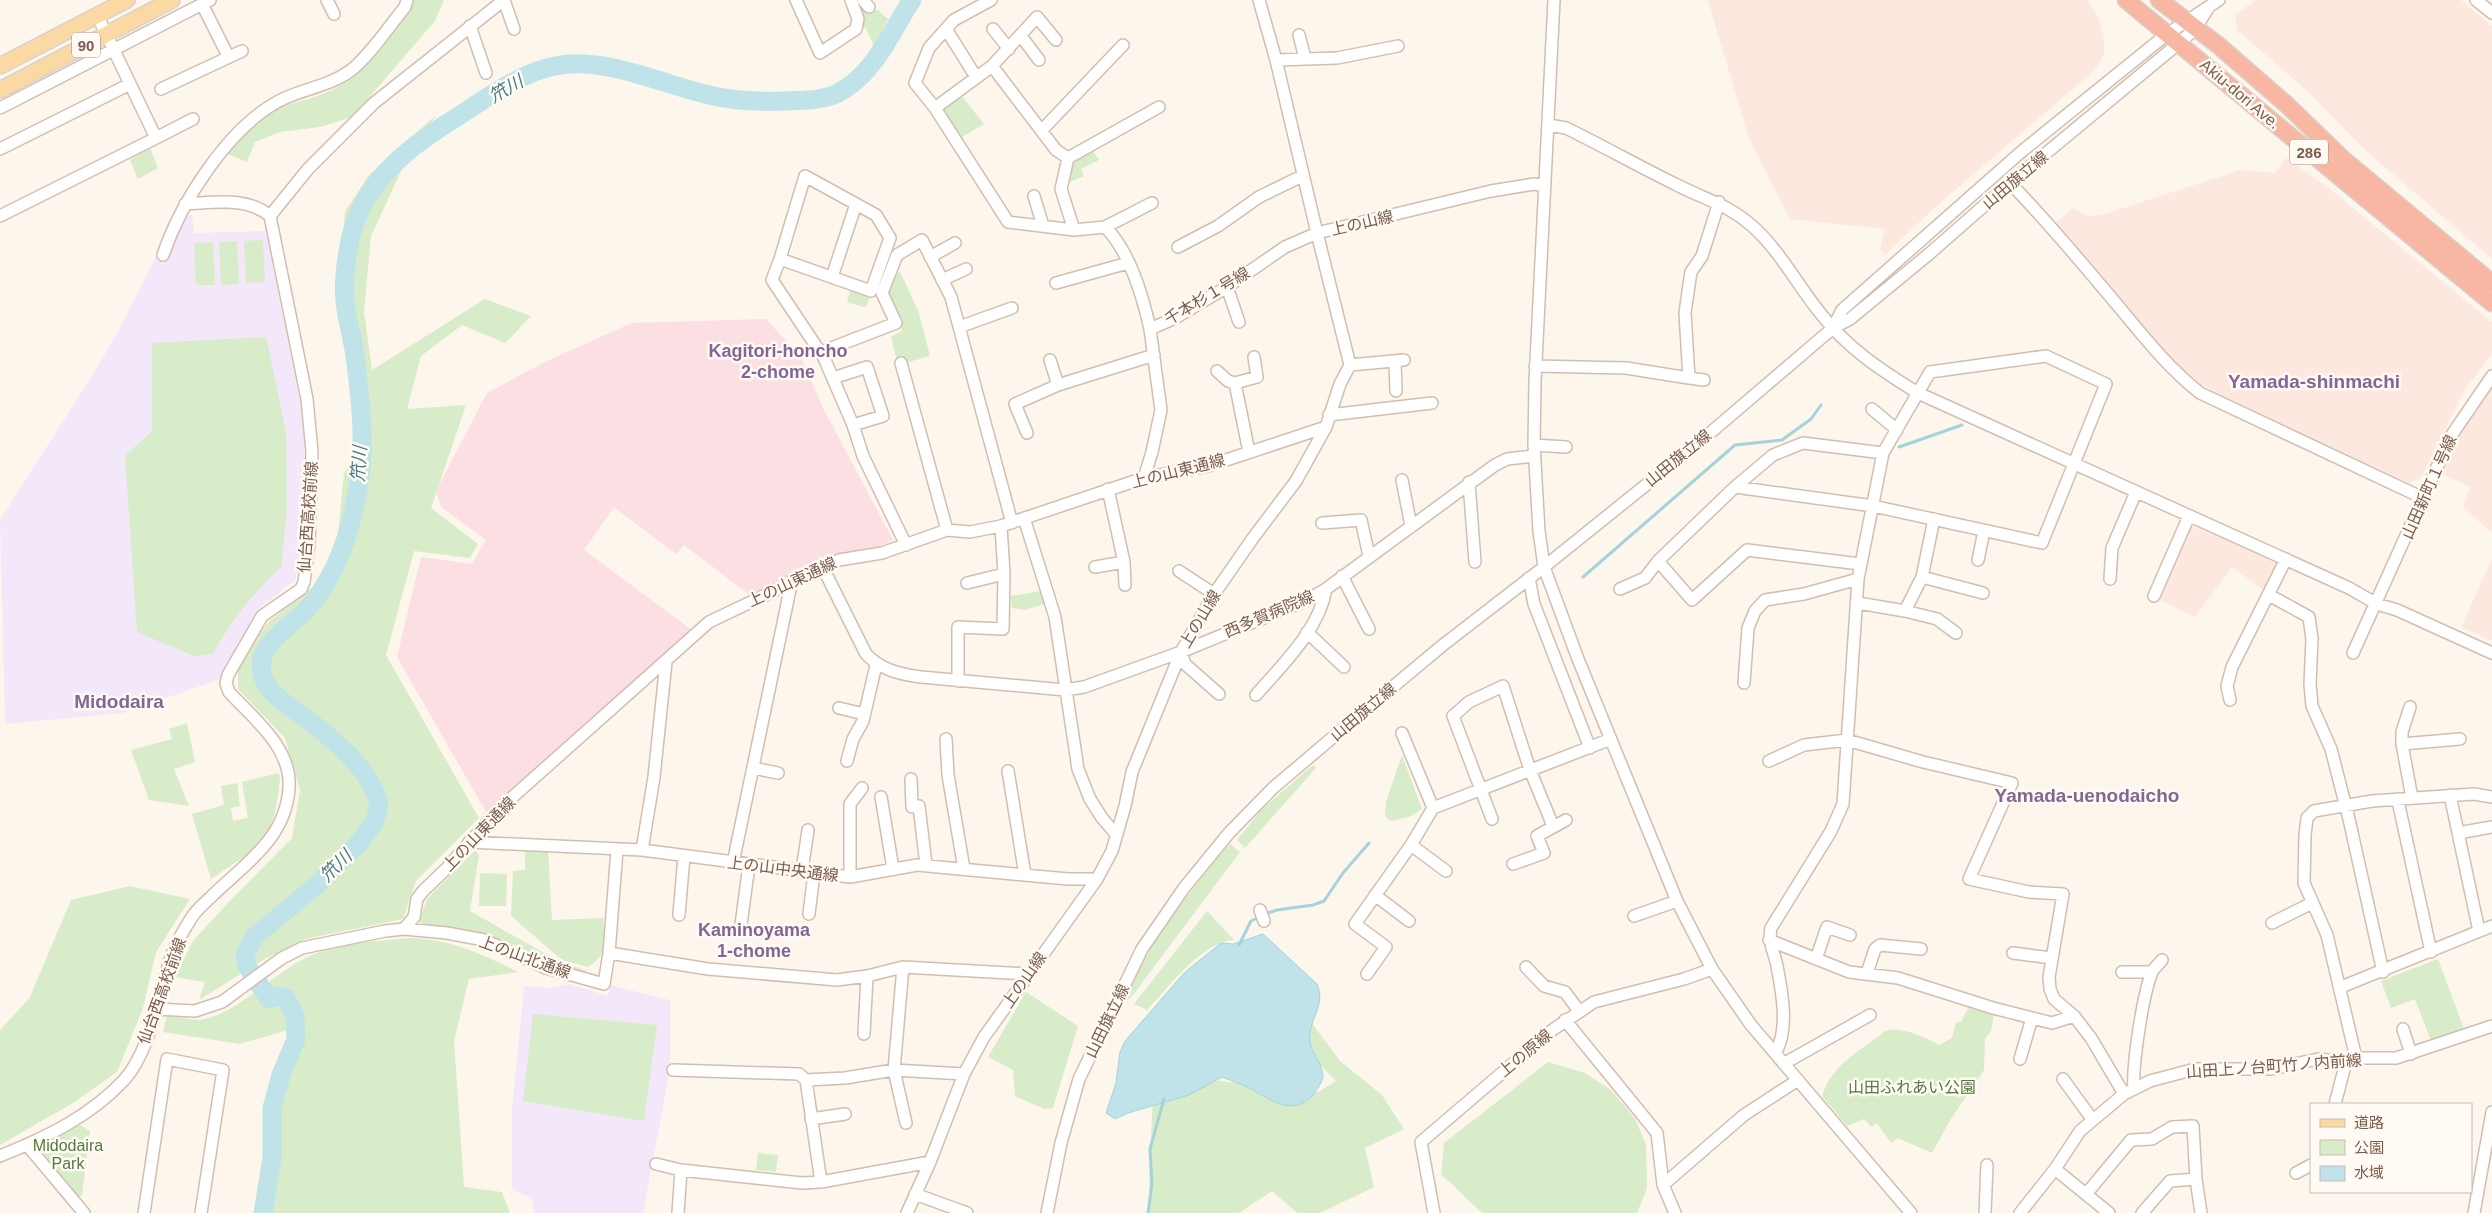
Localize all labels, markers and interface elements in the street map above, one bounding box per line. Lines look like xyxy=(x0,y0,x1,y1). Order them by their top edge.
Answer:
road number: 90 xyxy=(72,32,100,58)
street label: Akiu-dori Ave. xyxy=(2197,56,2283,132)
water label: 笊川 xyxy=(485,70,528,107)
road number: 286 xyxy=(2290,140,2328,164)
street label: 山田旗立線 xyxy=(1979,148,2051,212)
street label: 上の山線 xyxy=(1329,208,1395,238)
street label: 千本杉１号線 xyxy=(1161,264,1253,328)
district label: Kagitori-honcho 2-chome xyxy=(709,341,847,382)
district label: Yamada-shinmachi xyxy=(2228,371,2400,392)
street label: 山田旗立線 xyxy=(1642,426,1714,490)
street label: 山田新町１号線 xyxy=(2398,432,2460,542)
water label: 笊川 xyxy=(348,443,370,483)
street label: 上の山東通線 xyxy=(1129,451,1227,491)
street label: 仙台西高校前線 xyxy=(296,461,320,573)
street label: 上の山東通線 xyxy=(745,554,839,610)
street label: 上の山線 xyxy=(1176,587,1224,651)
street label: 西多賀病院線 xyxy=(1221,587,1317,641)
street label: 山田旗立線 xyxy=(1327,680,1399,744)
district label: Midodaira xyxy=(74,691,164,712)
district label: Yamada-uenodaicho xyxy=(1995,785,2179,806)
street label: 上の山東通線 xyxy=(440,794,518,874)
water label: 笊川 xyxy=(316,845,357,886)
street label: 上の山中央通線 xyxy=(726,854,840,884)
district label: Kaminoyama 1-chome xyxy=(698,920,811,961)
street label: 上の山北通線 xyxy=(477,933,573,981)
street label: 仙台西高校前線 xyxy=(135,935,189,1047)
street label: 上の山線 xyxy=(999,949,1049,1011)
street label: 山田旗立線 xyxy=(1082,981,1132,1061)
street label: 上の原線 xyxy=(1495,1026,1555,1080)
street label: 山田上ノ台町竹ノ内前線 xyxy=(2186,1051,2362,1081)
park label: 山田ふれあい公園 xyxy=(1848,1079,1976,1096)
legend xyxy=(2310,1103,2472,1193)
text: 道路 xyxy=(2354,1114,2384,1131)
park label: Midodaira Park xyxy=(33,1137,103,1172)
text: 公園 xyxy=(2354,1139,2384,1156)
text: 水域 xyxy=(2354,1164,2384,1181)

